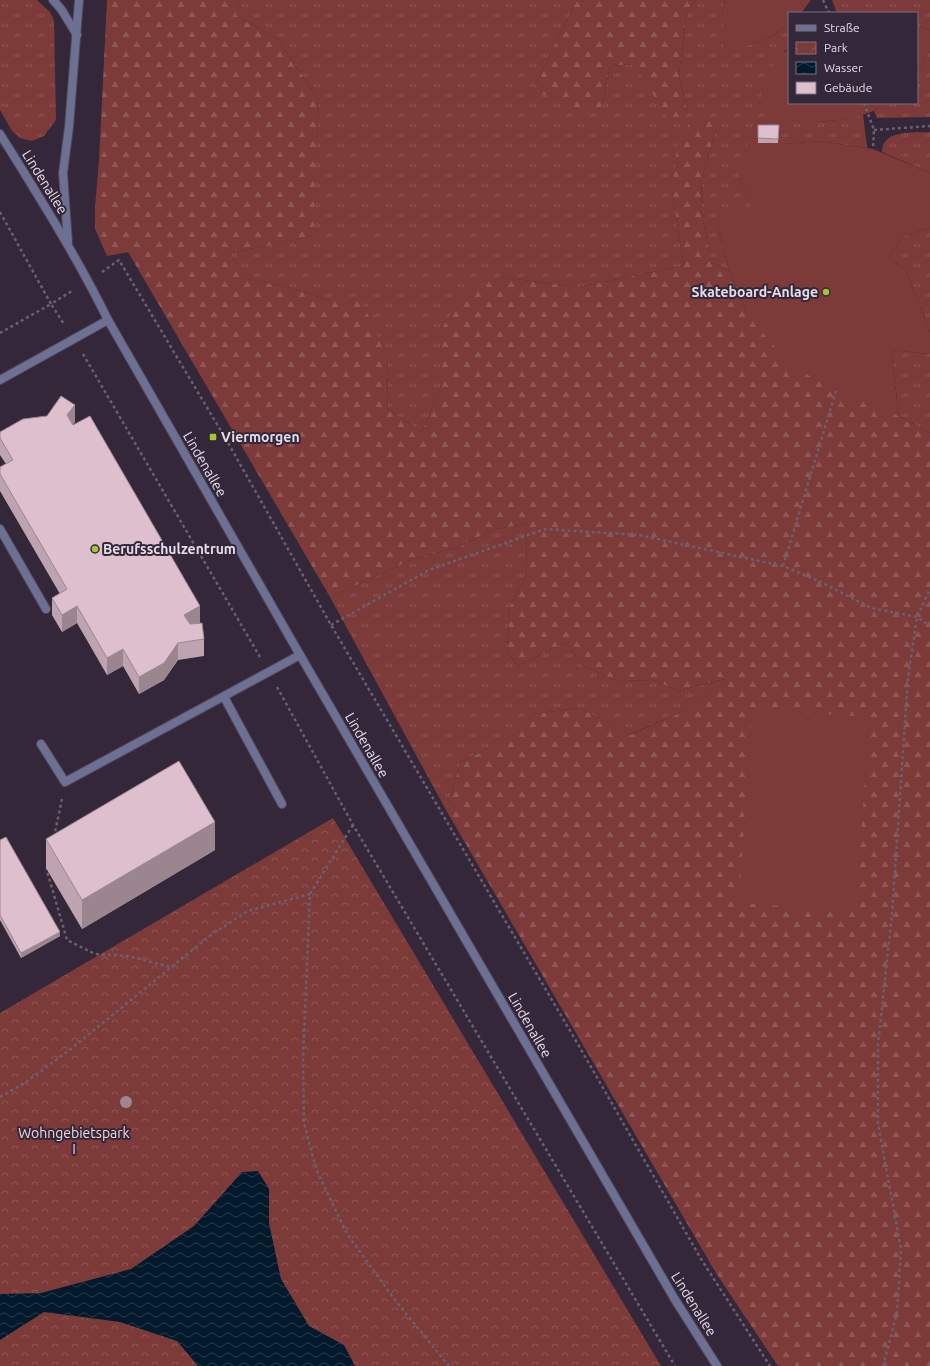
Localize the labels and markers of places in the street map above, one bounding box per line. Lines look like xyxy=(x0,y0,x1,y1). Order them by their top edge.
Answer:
place label: Skateboard-Anlage xyxy=(691,284,818,300)
marker: Skateboard-Anlage xyxy=(821,287,831,297)
place label: Viermorgen xyxy=(221,429,300,445)
marker: Viermorgen xyxy=(208,432,218,442)
place label: Berufsschulzentrum xyxy=(103,541,236,557)
marker: Berufsschulzentrum xyxy=(90,544,100,554)

